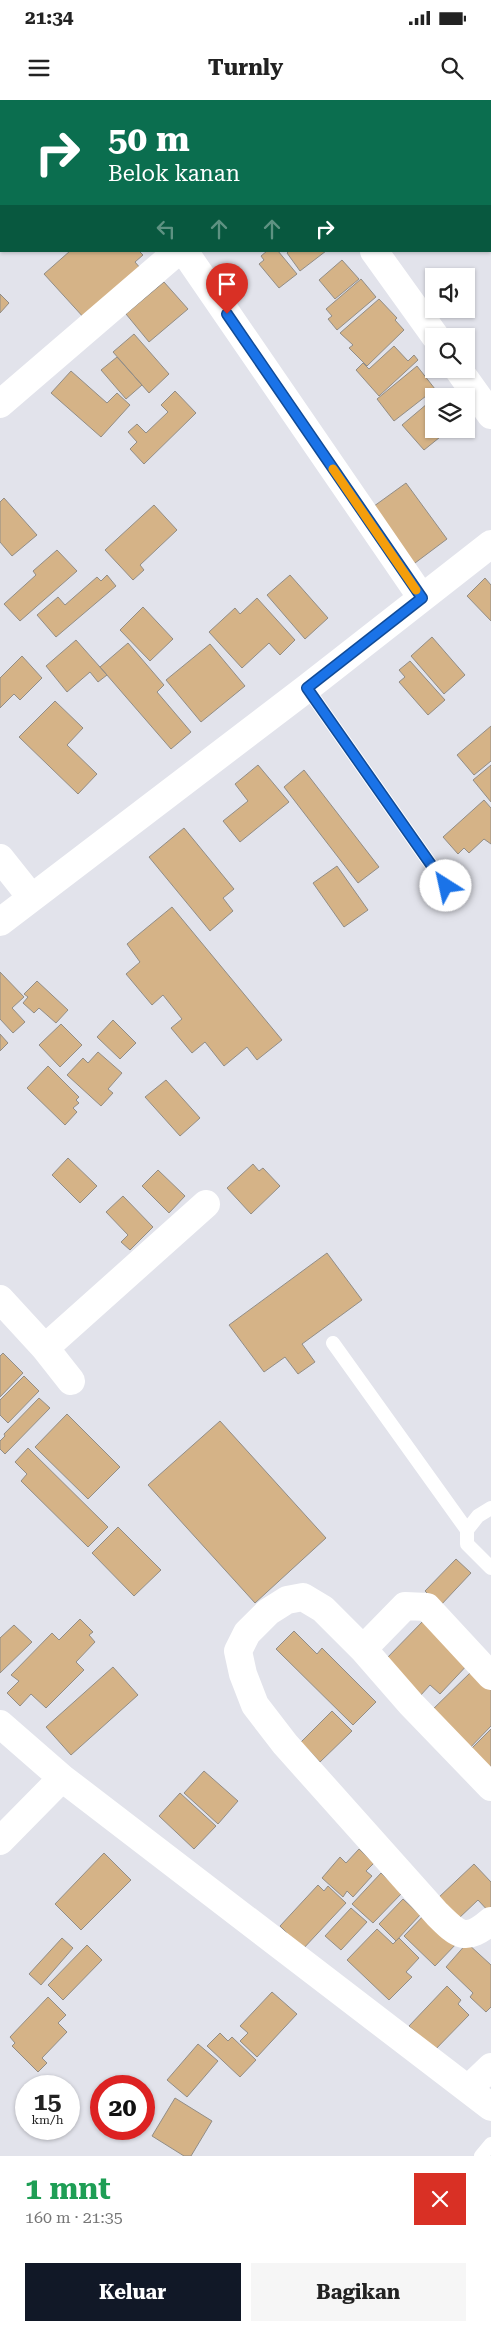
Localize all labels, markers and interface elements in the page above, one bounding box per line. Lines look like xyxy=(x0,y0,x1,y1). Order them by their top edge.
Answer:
text: 21:34 xyxy=(25,6,74,29)
icon: menu xyxy=(25,54,53,82)
icon: search xyxy=(438,54,466,82)
text: Turnly xyxy=(208,55,283,80)
text: 50 m xyxy=(108,119,190,160)
icon: right xyxy=(25,120,90,185)
text: Belok kanan xyxy=(108,161,240,186)
icon: left xyxy=(152,215,180,243)
icon: ahead xyxy=(205,215,233,243)
icon: ahead xyxy=(258,215,286,243)
icon: right xyxy=(311,215,339,243)
pin xyxy=(206,263,248,314)
map controls xyxy=(425,268,475,438)
button: sound xyxy=(425,268,475,318)
icon: arrive xyxy=(213,270,241,298)
button: search xyxy=(425,328,475,378)
button: layers xyxy=(425,388,475,438)
position arrow xyxy=(419,859,471,911)
speed limit sign: 20 xyxy=(90,2075,155,2140)
text: 15 xyxy=(33,2087,62,2116)
text: km/h xyxy=(31,2113,64,2127)
text: 1 mnt xyxy=(25,2171,111,2206)
button: close xyxy=(414,2173,466,2225)
text: 160 m · 21:35 xyxy=(25,2208,123,2227)
button: Keluar xyxy=(25,2263,241,2321)
button: Bagikan xyxy=(251,2263,466,2321)

